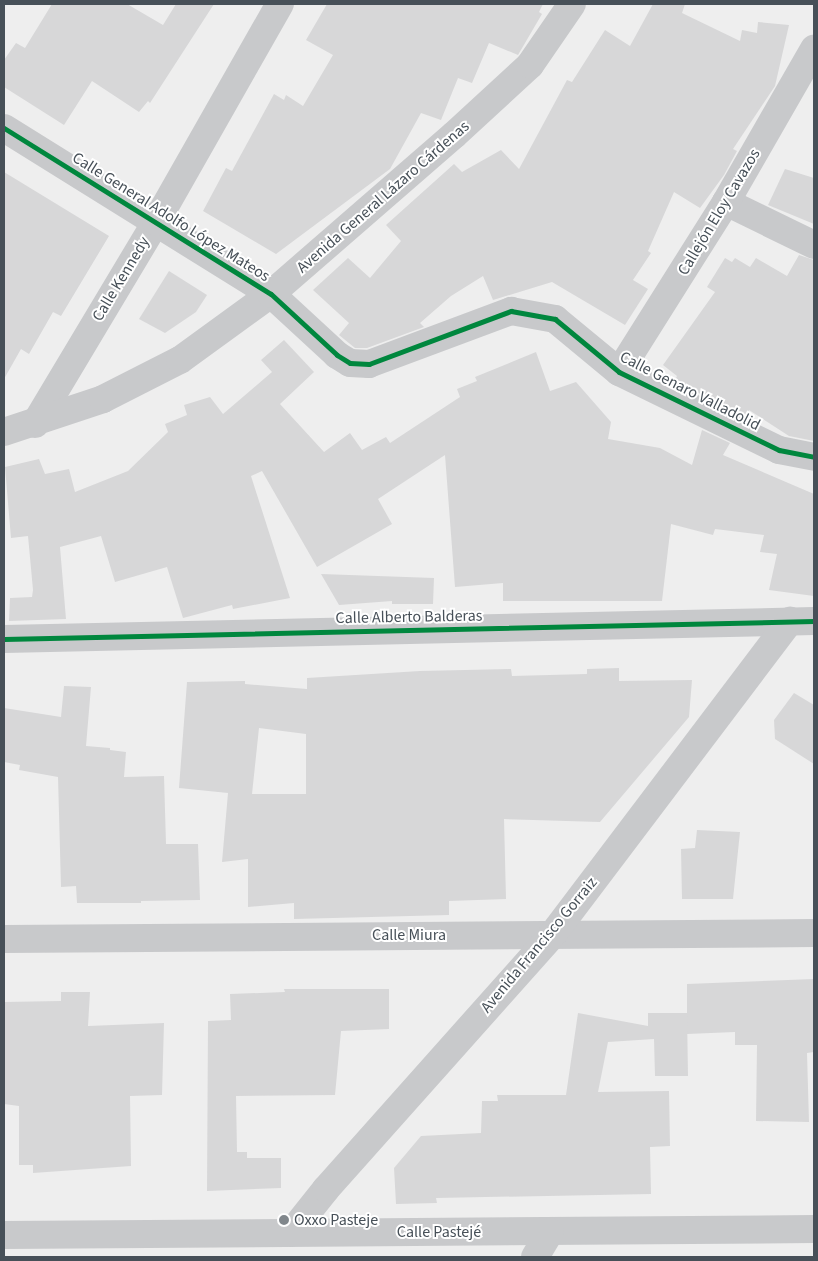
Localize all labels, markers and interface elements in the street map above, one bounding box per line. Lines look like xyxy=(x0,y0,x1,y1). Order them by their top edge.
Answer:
street label: Avenida General Lázaro Cárdenas xyxy=(293,117,473,277)
street label: Callejón Eloy Cavazos xyxy=(674,145,764,279)
street label: Calle General Adolfo López Mateos xyxy=(69,148,273,286)
street label: Calle Kennedy xyxy=(88,233,154,325)
street label: Calle Genaro Valladolid xyxy=(617,347,763,435)
street label: Calle Alberto Balderas xyxy=(335,606,483,628)
street label: Avenida Francisco Gorraiz xyxy=(477,873,601,1017)
street label: Calle Miura xyxy=(372,925,446,945)
place label: Oxxo Pasteje xyxy=(294,1210,378,1230)
marker: Oxxo Pasteje xyxy=(278,1214,290,1226)
street label: Calle Pastejé xyxy=(397,1222,481,1242)

